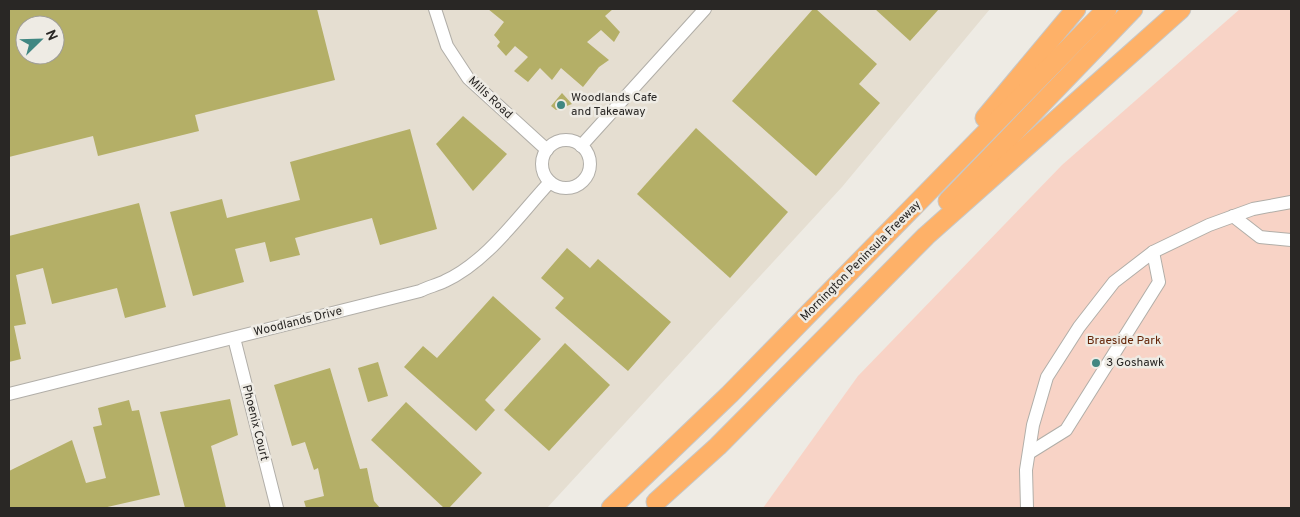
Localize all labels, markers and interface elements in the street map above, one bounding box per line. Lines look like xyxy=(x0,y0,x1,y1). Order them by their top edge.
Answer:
north arrow xyxy=(15,15,65,65)
text: N xyxy=(41,28,60,43)
street label: Mills Road xyxy=(464,73,516,123)
place label: Woodlands Cafe and Takeaway xyxy=(571,90,657,120)
marker: Woodlands Cafe and Takeaway xyxy=(555,99,567,111)
street label: Mornington Peninsula Freeway xyxy=(797,197,925,325)
street label: Woodlands Drive xyxy=(252,303,344,341)
park label: Braeside Park xyxy=(1087,333,1161,349)
place label: 3 Goshawk xyxy=(1106,355,1164,371)
marker: 3 Goshawk xyxy=(1090,357,1102,369)
street label: Phoenix Court xyxy=(238,383,272,463)

